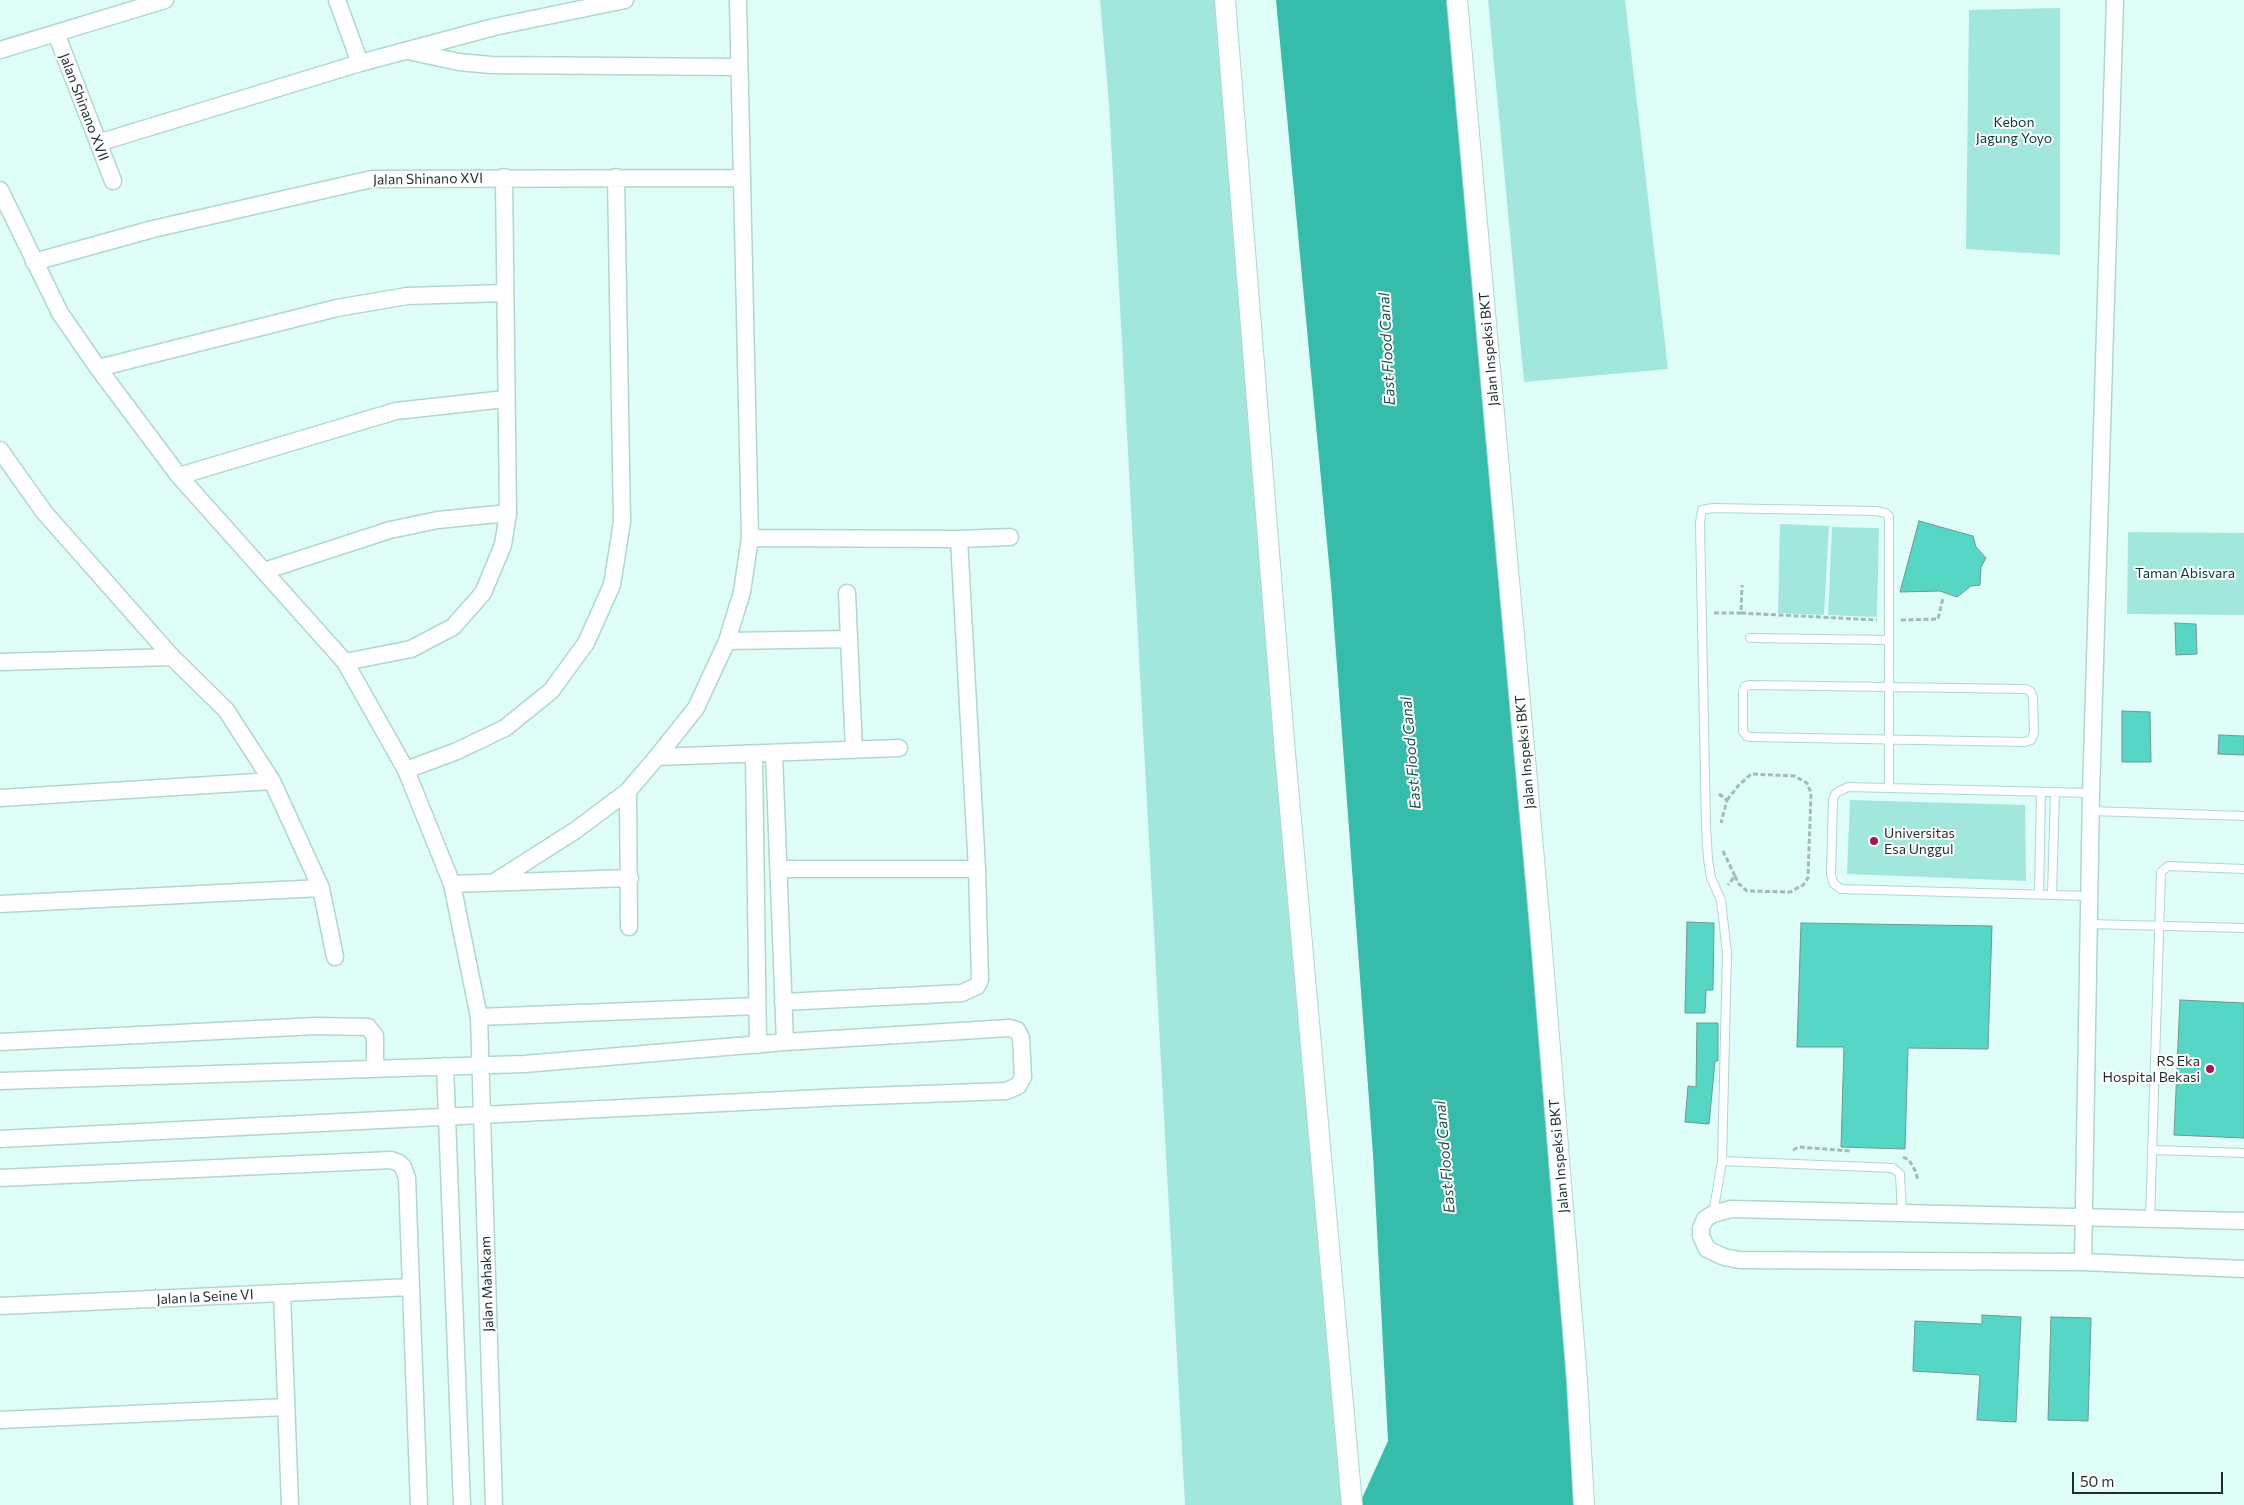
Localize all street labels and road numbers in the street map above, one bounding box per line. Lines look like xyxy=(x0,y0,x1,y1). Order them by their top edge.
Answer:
street label: Jalan Shinano XVII xyxy=(56,51,112,163)
street label: Jalan Shinano XVI xyxy=(373,170,483,188)
street label: Jalan Inspeksi BKT xyxy=(1476,291,1502,407)
street label: Jalan Inspeksi BKT xyxy=(1512,694,1538,810)
street label: Jalan Inspeksi BKT xyxy=(1546,1098,1572,1214)
street label: Jalan Mahakam xyxy=(477,1236,497,1332)
street label: Jalan la Seine VI xyxy=(156,1286,254,1308)

